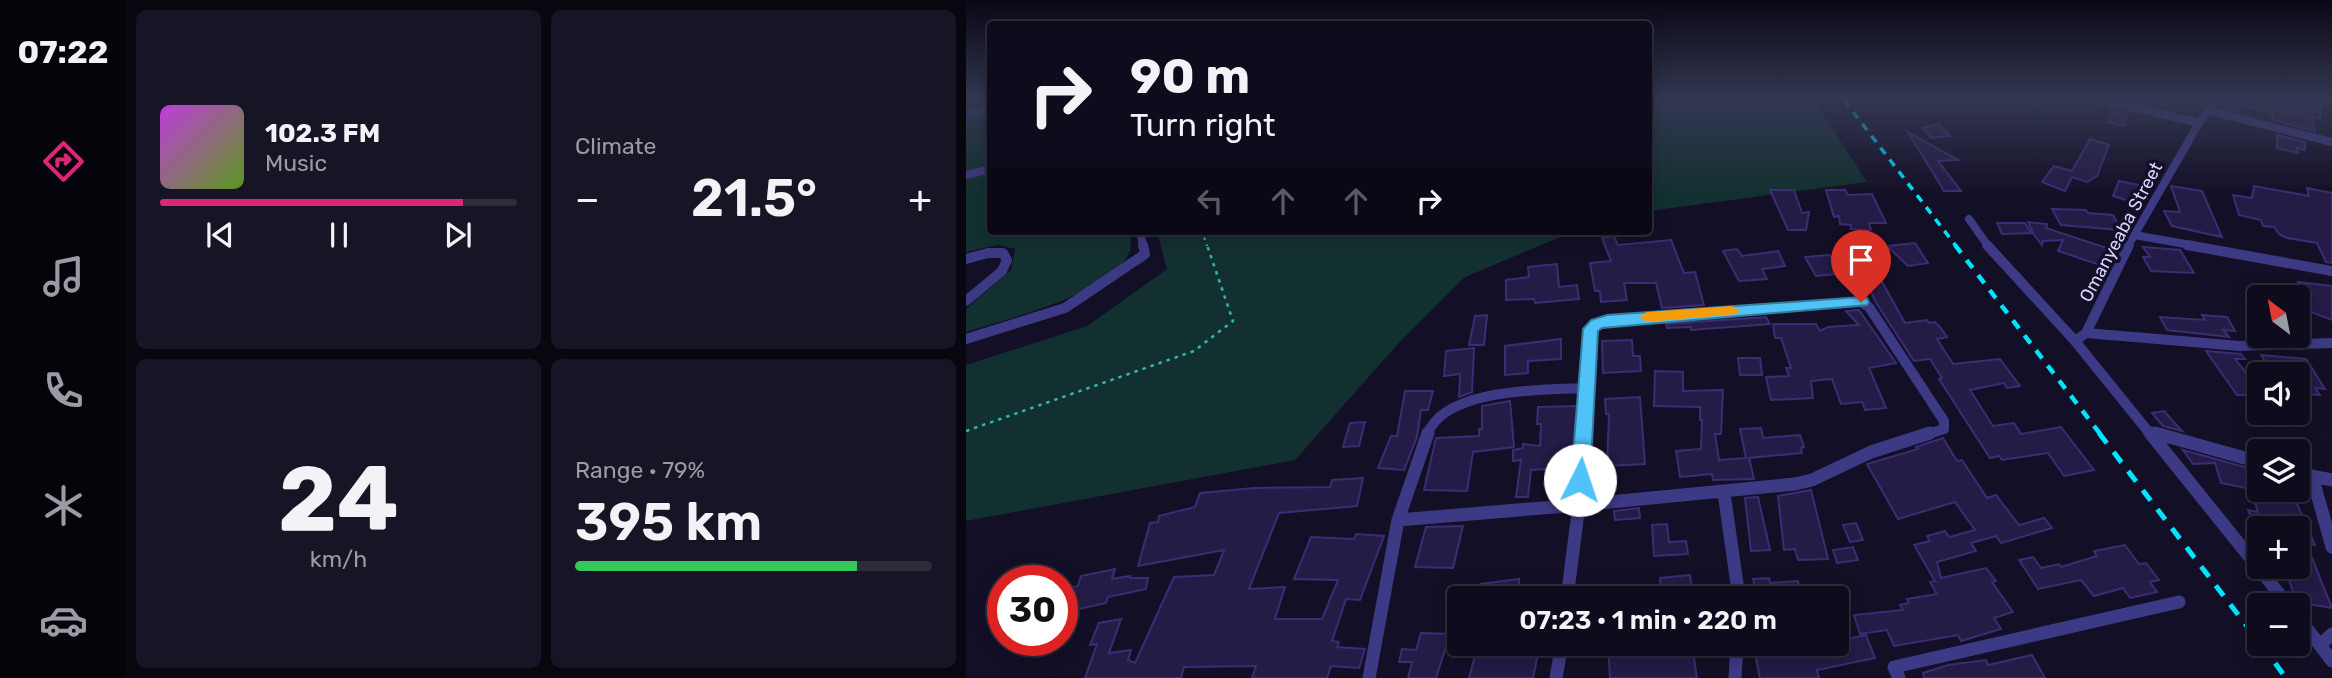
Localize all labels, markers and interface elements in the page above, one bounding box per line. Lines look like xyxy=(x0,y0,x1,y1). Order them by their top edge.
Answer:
text: 07:22 xyxy=(17,33,109,71)
text: 90 m xyxy=(1130,47,1250,105)
icon: right xyxy=(1015,49,1106,140)
text: Turn right xyxy=(1130,106,1275,144)
text: 102.3 FM xyxy=(265,118,380,149)
text: Climate xyxy=(575,132,656,160)
icon: directions xyxy=(39,137,88,186)
text: Music xyxy=(265,149,327,177)
street label: Omanyeaba Street xyxy=(2075,158,2167,306)
text: 21.5° xyxy=(691,167,817,229)
text: − xyxy=(575,176,600,222)
text: + xyxy=(908,176,932,222)
icon: left xyxy=(1191,182,1229,220)
icon: ahead xyxy=(1264,182,1302,220)
icon: ahead xyxy=(1337,182,1375,220)
icon: right xyxy=(1410,182,1448,220)
icon: previous xyxy=(201,216,239,254)
icon: pause xyxy=(320,216,358,254)
icon: next xyxy=(439,216,477,254)
pin xyxy=(1831,230,1891,302)
icon: arrive xyxy=(1842,241,1880,279)
icon: music xyxy=(39,252,88,301)
north arrow xyxy=(2247,285,2310,348)
map controls xyxy=(2247,285,2310,656)
button: sound xyxy=(2247,362,2310,425)
icon: phone xyxy=(39,366,88,415)
button: layers xyxy=(2247,439,2310,502)
position arrow xyxy=(1543,443,1617,517)
text: 24 xyxy=(278,445,399,553)
text: Range · 79% xyxy=(575,456,705,484)
icon: climate xyxy=(39,481,88,530)
text: 395 km xyxy=(575,491,762,553)
button: + xyxy=(2247,516,2310,579)
text: km/h xyxy=(310,545,367,573)
speed limit sign: 30 xyxy=(987,565,1078,656)
button: − xyxy=(2247,593,2310,656)
icon: car xyxy=(39,596,88,645)
text: 07:23 · 1 min · 220 m xyxy=(1519,605,1777,636)

